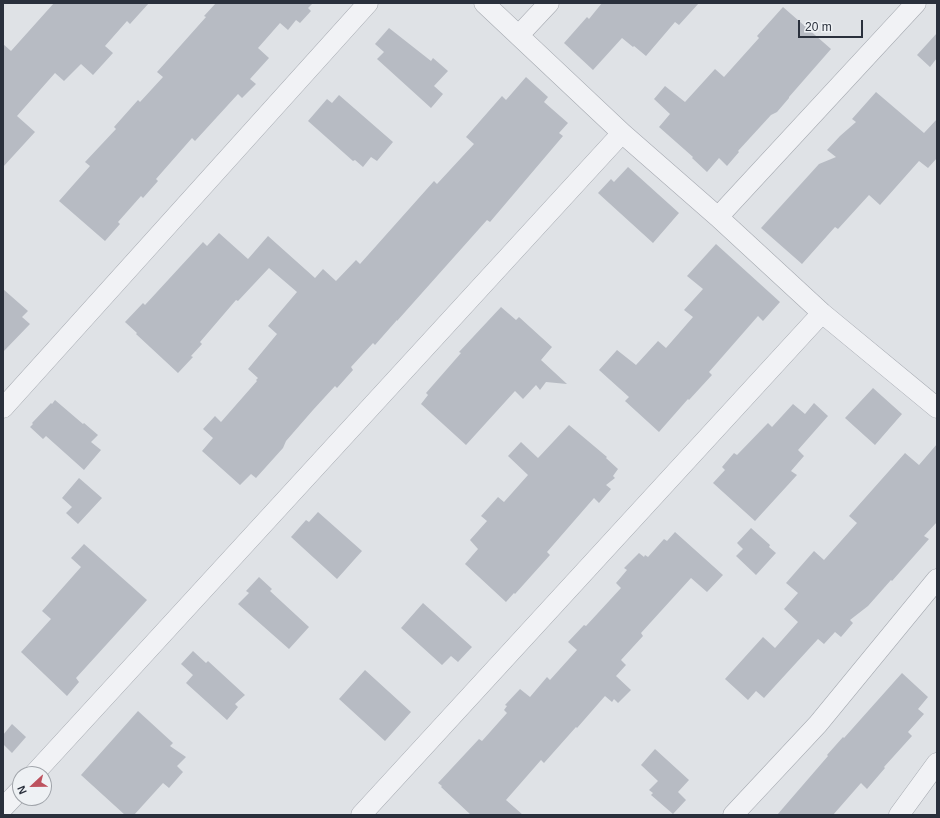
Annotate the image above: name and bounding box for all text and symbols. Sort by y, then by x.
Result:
scale bar [800,12,865,38]
text: 20 m [805,20,832,34]
north arrow [12,766,52,806]
text: N [15,784,29,796]

